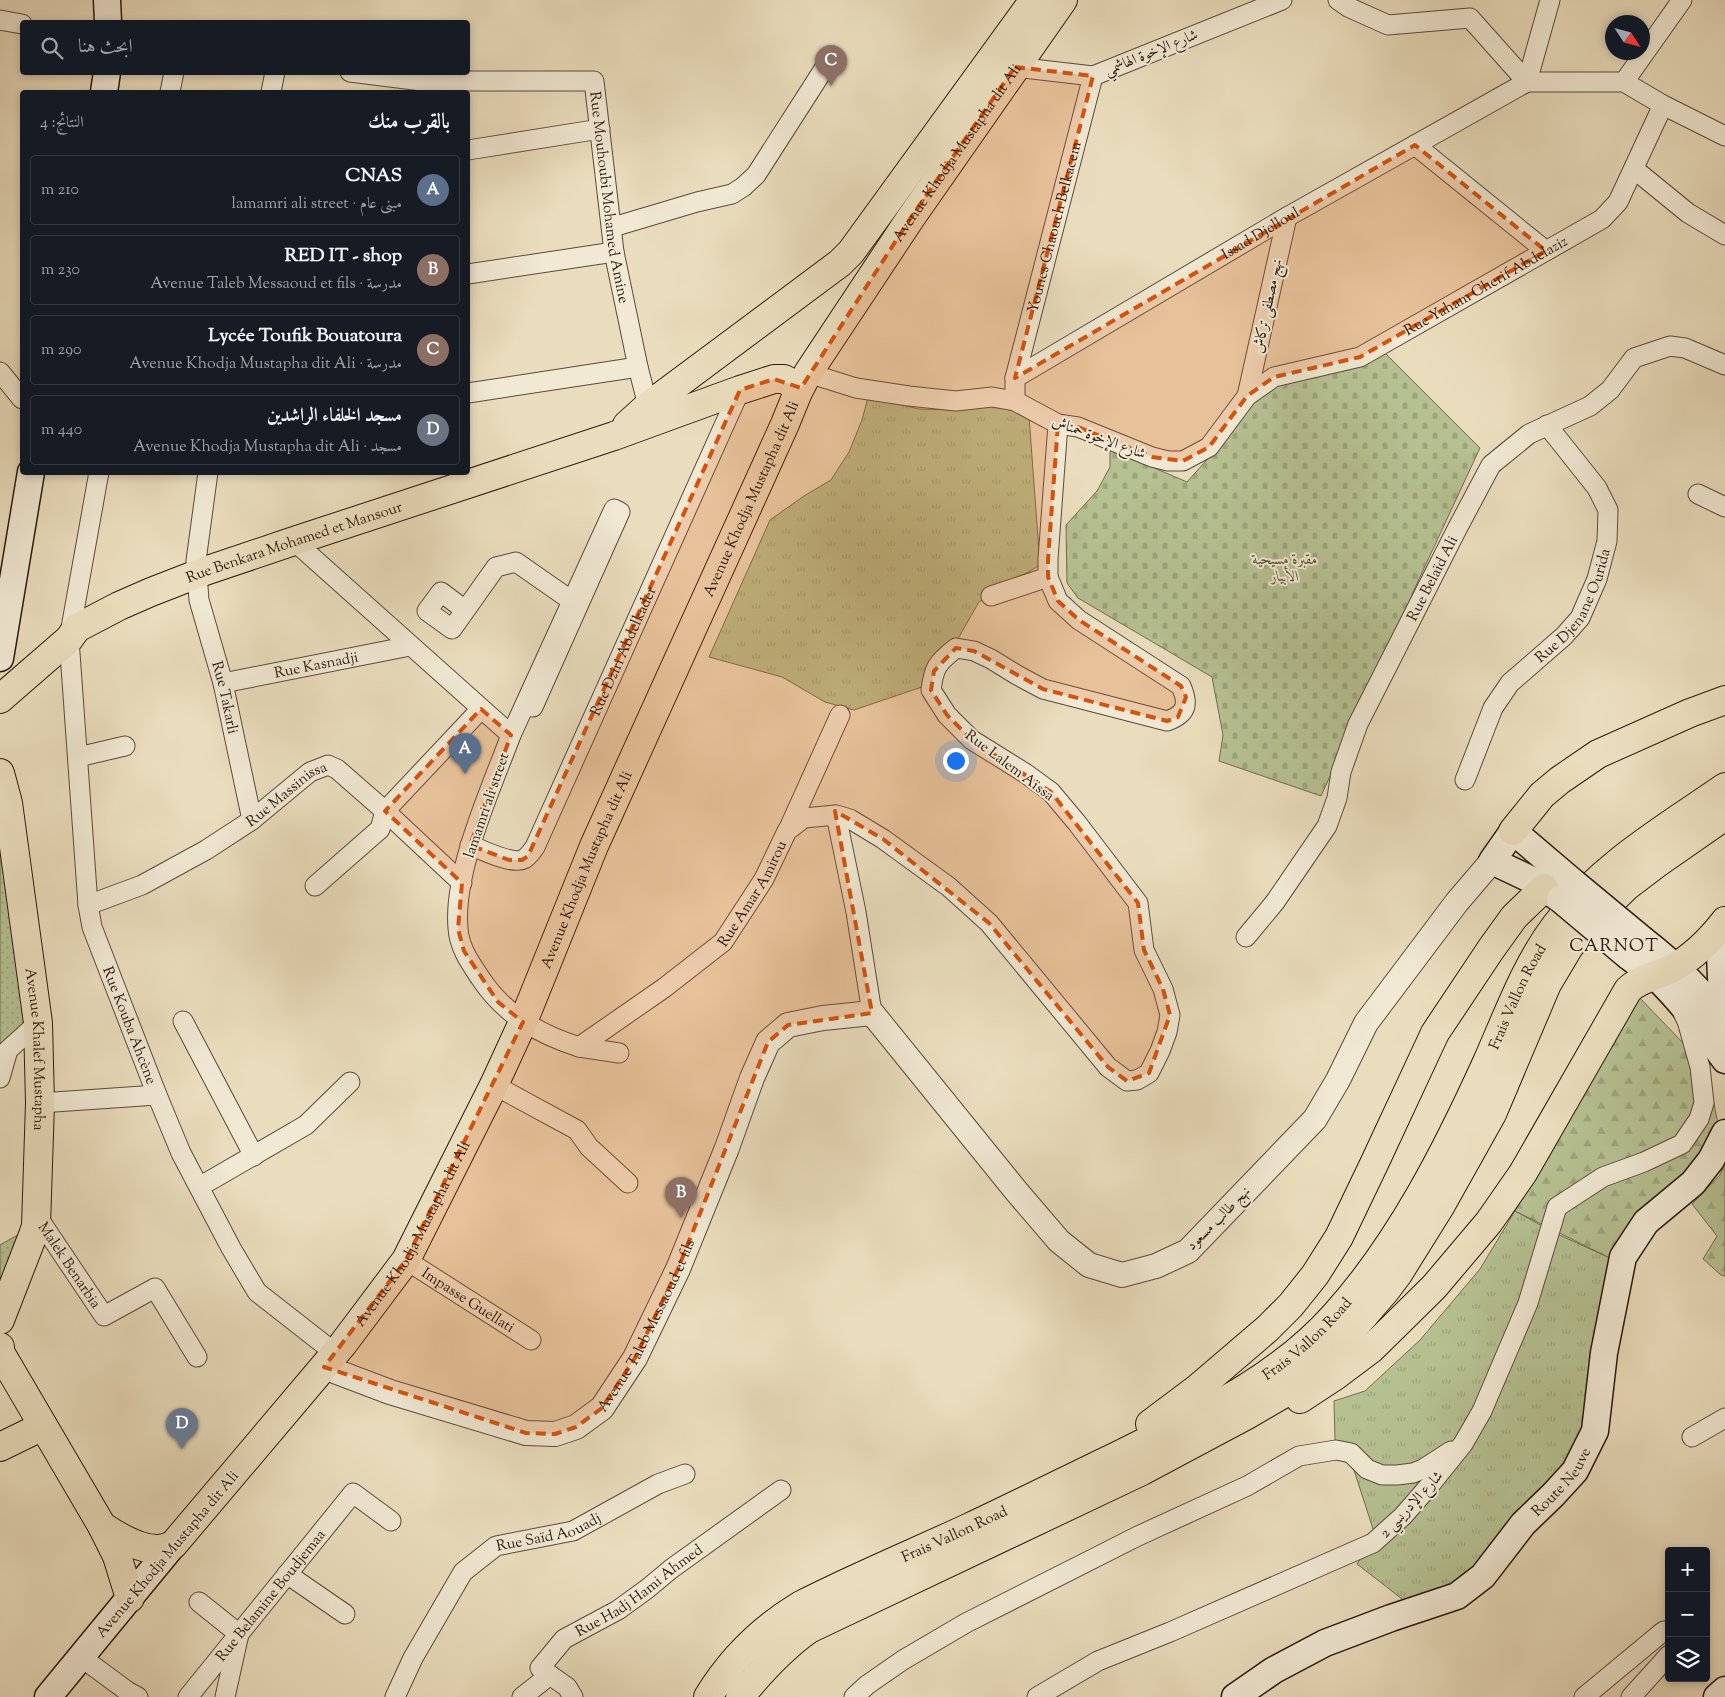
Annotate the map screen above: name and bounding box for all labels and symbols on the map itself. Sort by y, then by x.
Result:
north arrow [1605,15,1650,60]
street label: شارع الإخوة الهاشمي [1102,25,1202,83]
pin: C [815,45,847,86]
street label: Avenue Khodja Mustapha dit Ali [889,60,1027,247]
street label: Rue Mouhoubi Mohamed Amine [583,91,633,305]
street label: Younes Chaouch Belkacem [1023,139,1088,315]
street label: Issad Djelloul [1218,203,1304,265]
street label: Rue Yaham Cherif Abdelaziz [1401,232,1572,342]
street label: نهج مصطفى تركاش [1248,257,1291,356]
street label: Avenue Khodja Mustapha dit Ali [699,398,805,601]
street label: شارع الإخوة حمناش [1048,412,1148,466]
street label: Rue Benkara Mohamed et Mansour [183,497,406,589]
street label: Rue Belaïd Ali [1403,533,1464,625]
street label: Rue Djenane Ourida [1531,547,1617,669]
park label: مقبرة مسيحية الأبيار [1251,550,1317,588]
street label: Rue Dziri Abdelkader [586,583,663,720]
street label: Rue Kasnadji [273,647,360,685]
street label: Rue Takarli [205,659,243,736]
street label: Rue Lalem Aïssa [960,726,1058,807]
pin: A [449,733,481,774]
your location [943,748,969,774]
street label: lamamri ali street [460,750,515,861]
street label: Rue Massinissa [243,757,330,833]
street label: Avenue Khodja Mustapha dit Ali [537,768,638,972]
street label: Rue Amar Amirou [713,837,793,952]
district label: CARNOT [1569,934,1659,960]
street label: Frais Vallon Road [1485,940,1553,1053]
street label: Rue Kouba Ahcène [96,964,161,1088]
street label: Avenue Khalef Mustapha [19,967,49,1131]
street label: Avenue Khodja Mustapha dit Ali [351,1138,476,1331]
pin: B [665,1177,697,1218]
street label: نهج طالب مسعود [1182,1182,1257,1257]
street label: Malek Benarbia [32,1218,105,1313]
street label: Avenue Taleb Messaoud et fils [593,1236,701,1417]
street label: Impasse Guellati [417,1264,518,1339]
street label: Frais Vallon Road [1259,1293,1358,1386]
pin: D [166,1408,198,1449]
street label: Route Neuve [1528,1444,1597,1522]
street label: Avenue Khodja Mustapha dit Ali [92,1467,244,1643]
street label: شارع الإدريسي 2 [1375,1467,1450,1545]
street label: Frais Vallon Road [899,1501,1012,1569]
street label: Rue Saïd Aouadj [495,1508,605,1558]
street label: Rue Belamine Boudjemaa [212,1526,331,1667]
street label: Rue Hadj Hami Ahmed [572,1540,708,1643]

